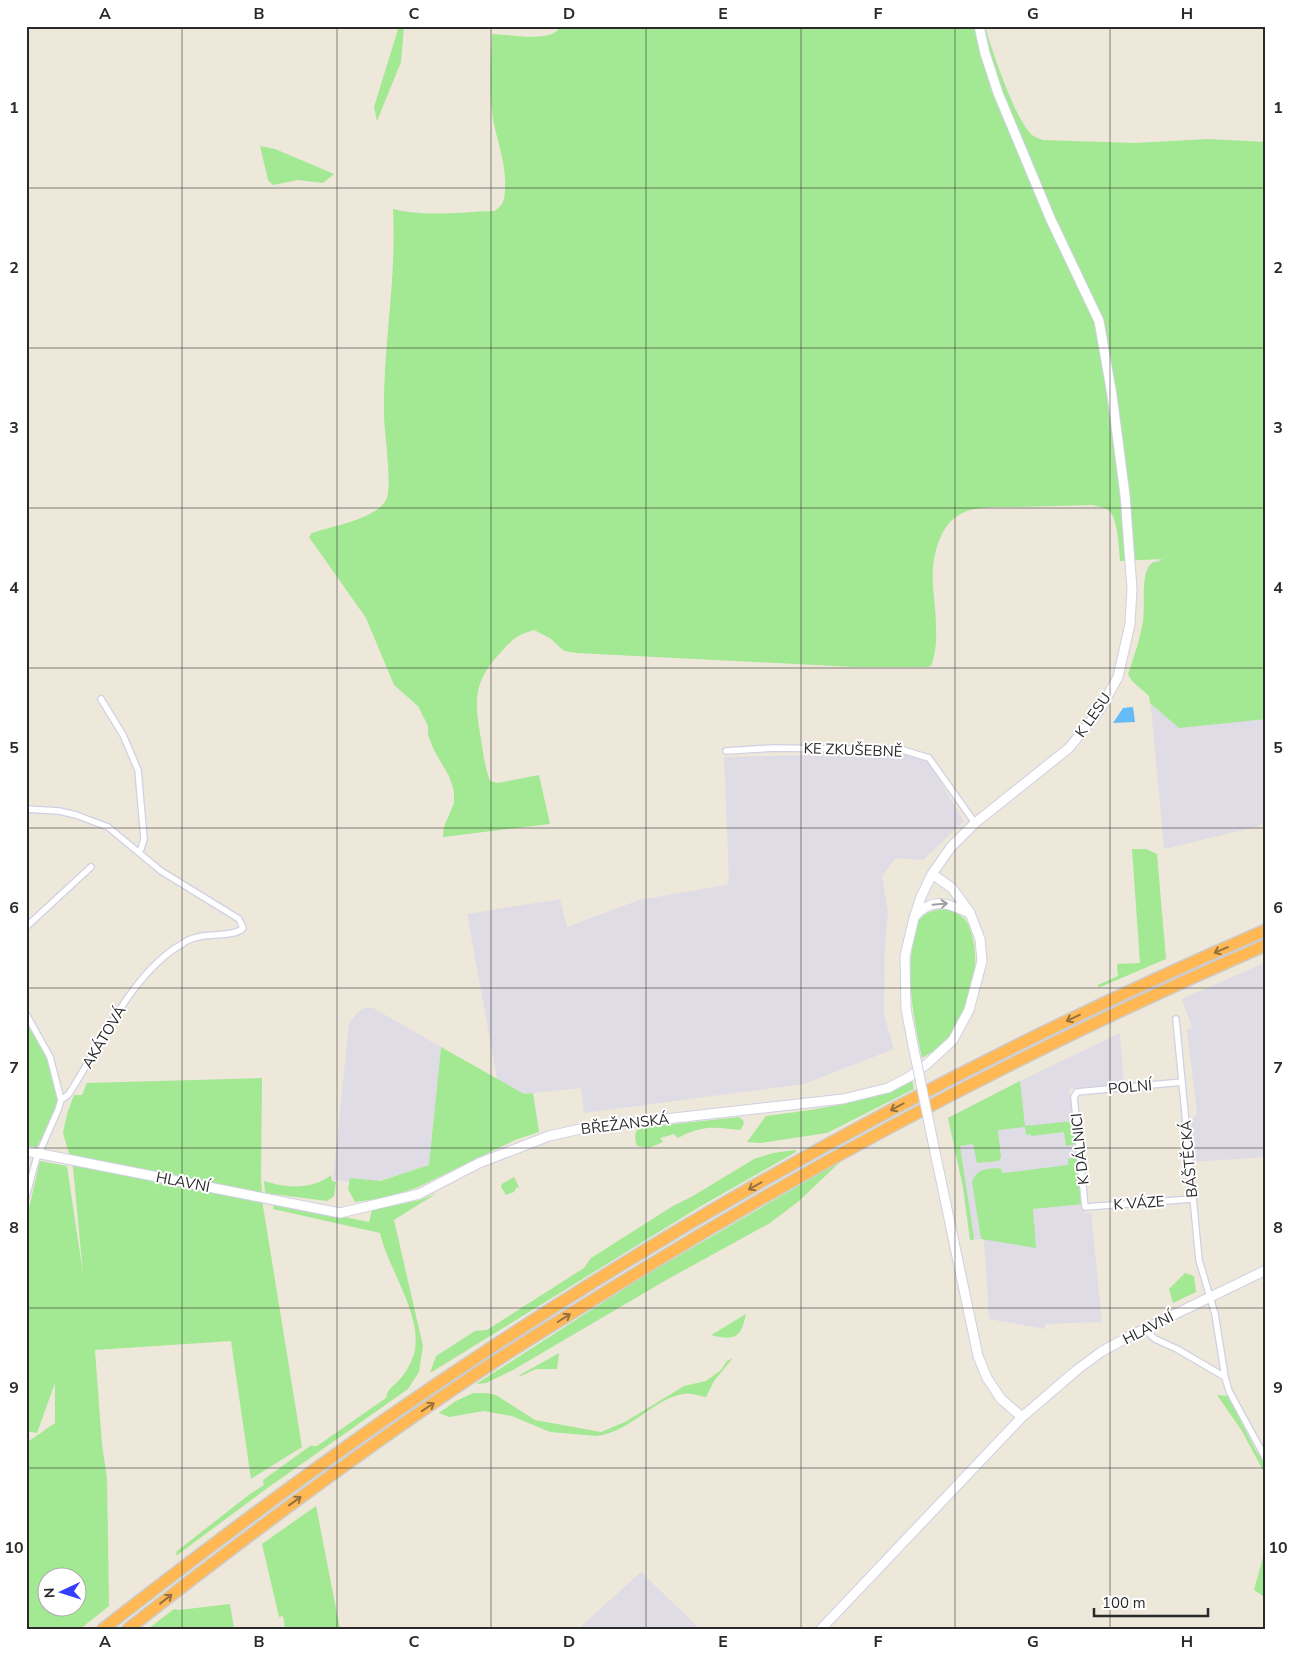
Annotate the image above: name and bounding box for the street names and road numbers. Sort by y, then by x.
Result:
street label: K LESU [1070,689,1116,741]
street label: KE ZKUŠEBNĚ [803,737,903,762]
street label: AKÁTOVÁ [77,1002,131,1072]
street label: POLNÍ [1107,1075,1154,1099]
street label: BŘEŽANSKÁ [580,1109,670,1139]
street label: K DÁLNICI [1066,1112,1094,1186]
street label: BÁŠTĚCKÁ [1175,1119,1202,1199]
street label: HLAVNÍ [154,1167,213,1197]
street label: K VÁZE [1113,1191,1165,1215]
street label: HLAVNÍ [1119,1306,1178,1349]

